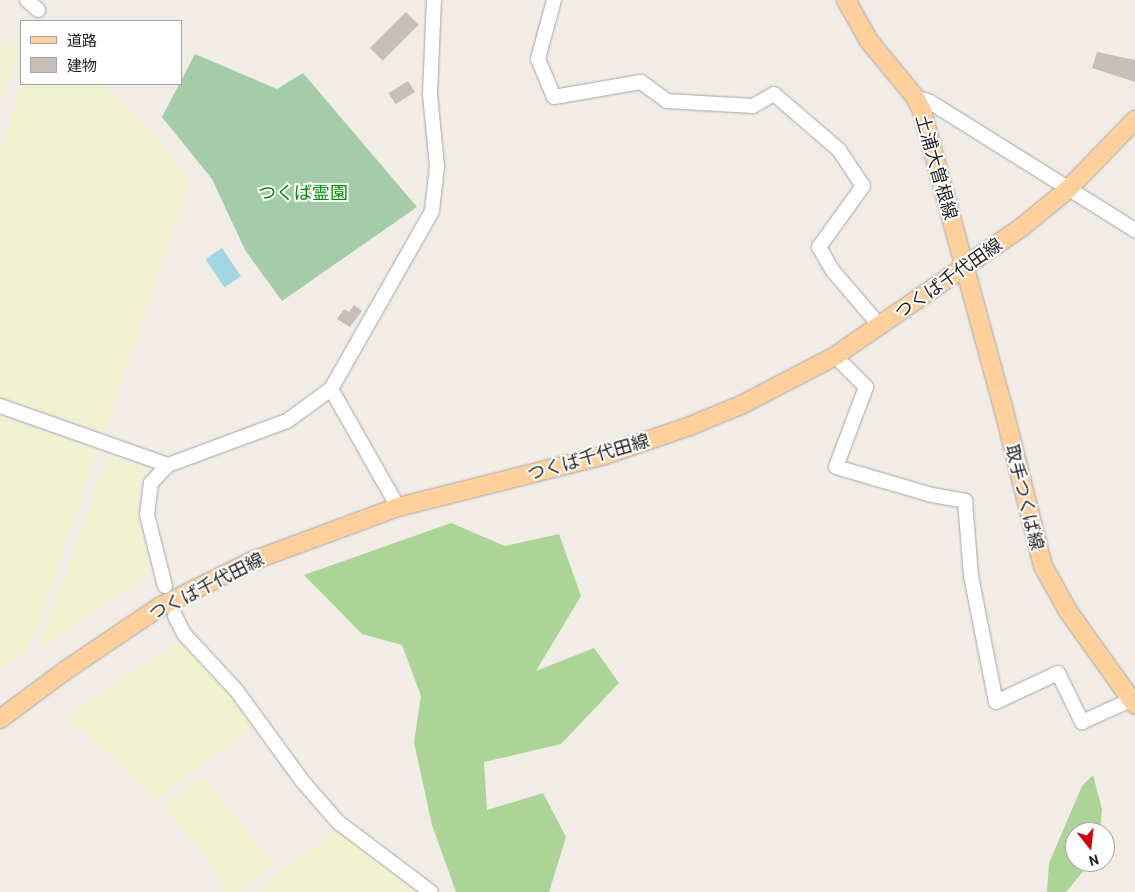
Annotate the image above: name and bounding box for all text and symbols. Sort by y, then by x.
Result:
legend [20,20,182,85]
text: 道路 [67,31,97,49]
text: 建物 [67,56,97,74]
street label: 土浦大曽根線 [912,112,962,222]
park label: つくば霊園 [258,181,348,203]
street label: つくば千代田線 [890,233,1006,323]
street label: つくば千代田線 [524,429,652,485]
street label: 取手つくば線 [1001,442,1049,552]
street label: つくば千代田線 [145,548,267,624]
north arrow [1065,822,1115,872]
text: N [1087,851,1101,870]

